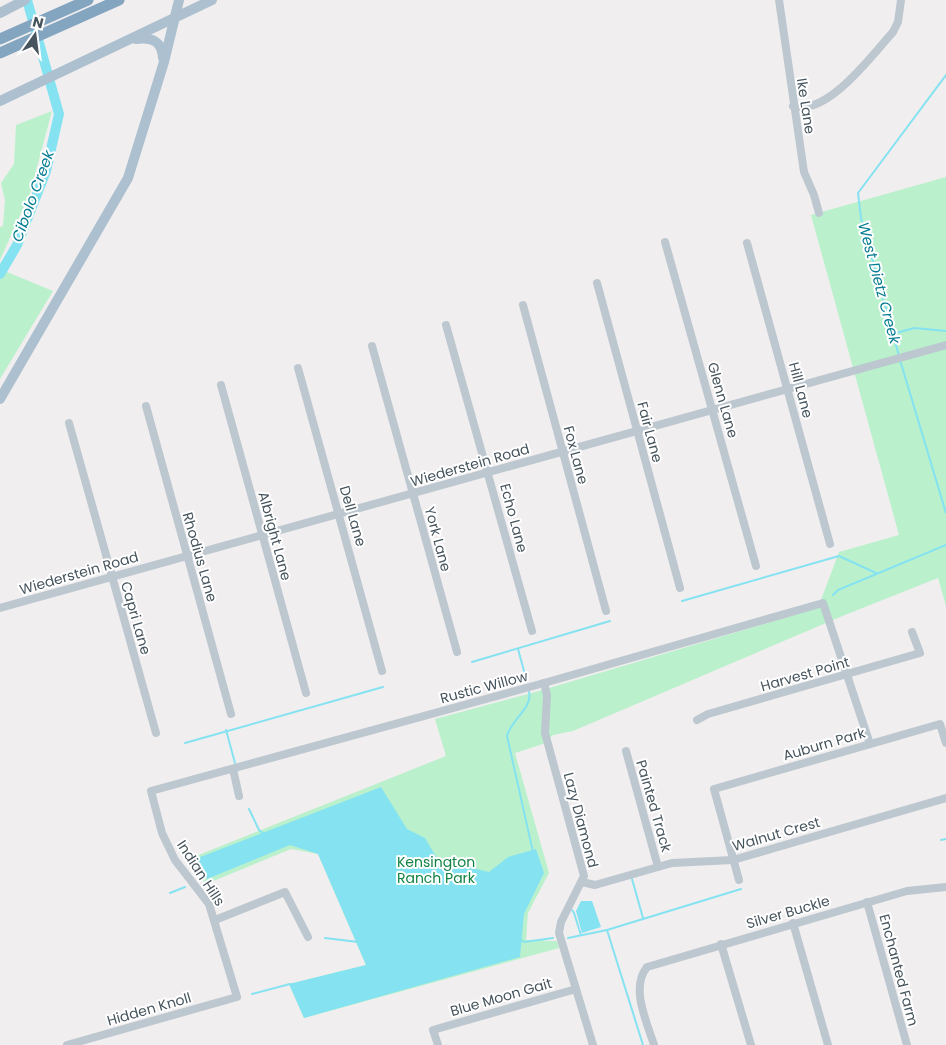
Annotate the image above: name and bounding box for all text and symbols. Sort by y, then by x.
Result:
north arrow [10,10,60,60]
text: N [31,11,46,33]
street label: Ike Lane [792,77,820,136]
water label: Cibolo Creek [6,146,59,245]
water label: West Dietz Creek [853,220,906,347]
street label: Glenn Lane [703,360,743,440]
street label: Hill Lane [784,360,818,420]
street label: Fair Lane [632,399,668,465]
street label: Fox Lane [559,424,593,487]
street label: Wiederstein Road [408,438,532,492]
street label: Echo Lane [495,481,533,555]
street label: Dell Lane [335,483,371,549]
street label: Albright Lane [254,489,297,583]
street label: York Lane [420,504,456,574]
street label: Rhodius Lane [178,510,222,605]
street label: Wiederstein Road [17,546,141,600]
street label: Capri Lane [116,579,156,657]
street label: Harvest Point [758,652,852,696]
street label: Rustic Willow [438,666,531,708]
street label: Auburn Park [781,722,868,765]
street label: Painted Track [631,758,677,855]
street label: Lazy Diamond [559,770,603,870]
street label: Walnut Crest [730,812,822,856]
street label: Indian Hills [172,836,230,910]
park label: Kensington Ranch Park [397,852,476,888]
street label: Silver Buckle [744,890,832,933]
street label: Enchanted Farm [874,912,924,1028]
street label: Blue Moon Gait [448,973,554,1021]
street label: Hidden Knoll [105,987,193,1031]

